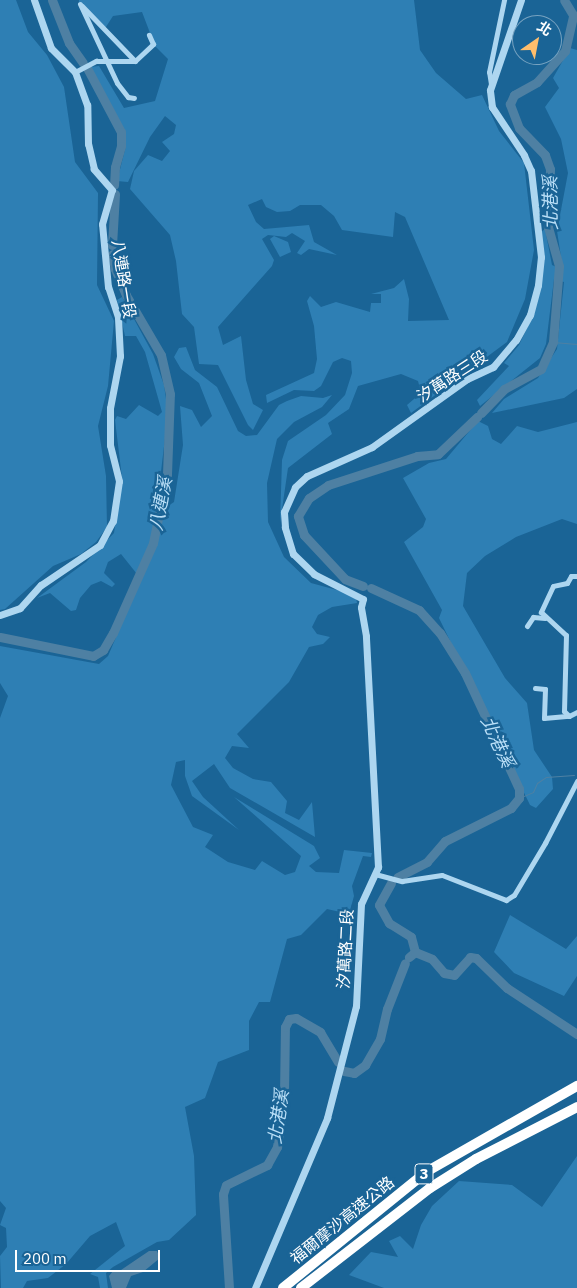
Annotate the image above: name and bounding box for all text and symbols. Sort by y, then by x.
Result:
north arrow [512,15,562,65]
text: 北 [534,17,555,40]
water label: 北港溪 [540,176,562,230]
street label: 八連路一段 [108,238,140,320]
street label: 汐萬路三段 [413,346,491,406]
water label: 八連溪 [145,475,177,533]
water label: 北港溪 [476,713,518,771]
street label: 汐萬路二段 [333,909,357,989]
water label: 北港溪 [265,1089,293,1145]
road number: 3 [414,1162,434,1186]
street label: 福爾摩沙高速公路 [286,1172,398,1268]
scale bar [18,1240,162,1272]
text: 200 m [23,1249,67,1268]

